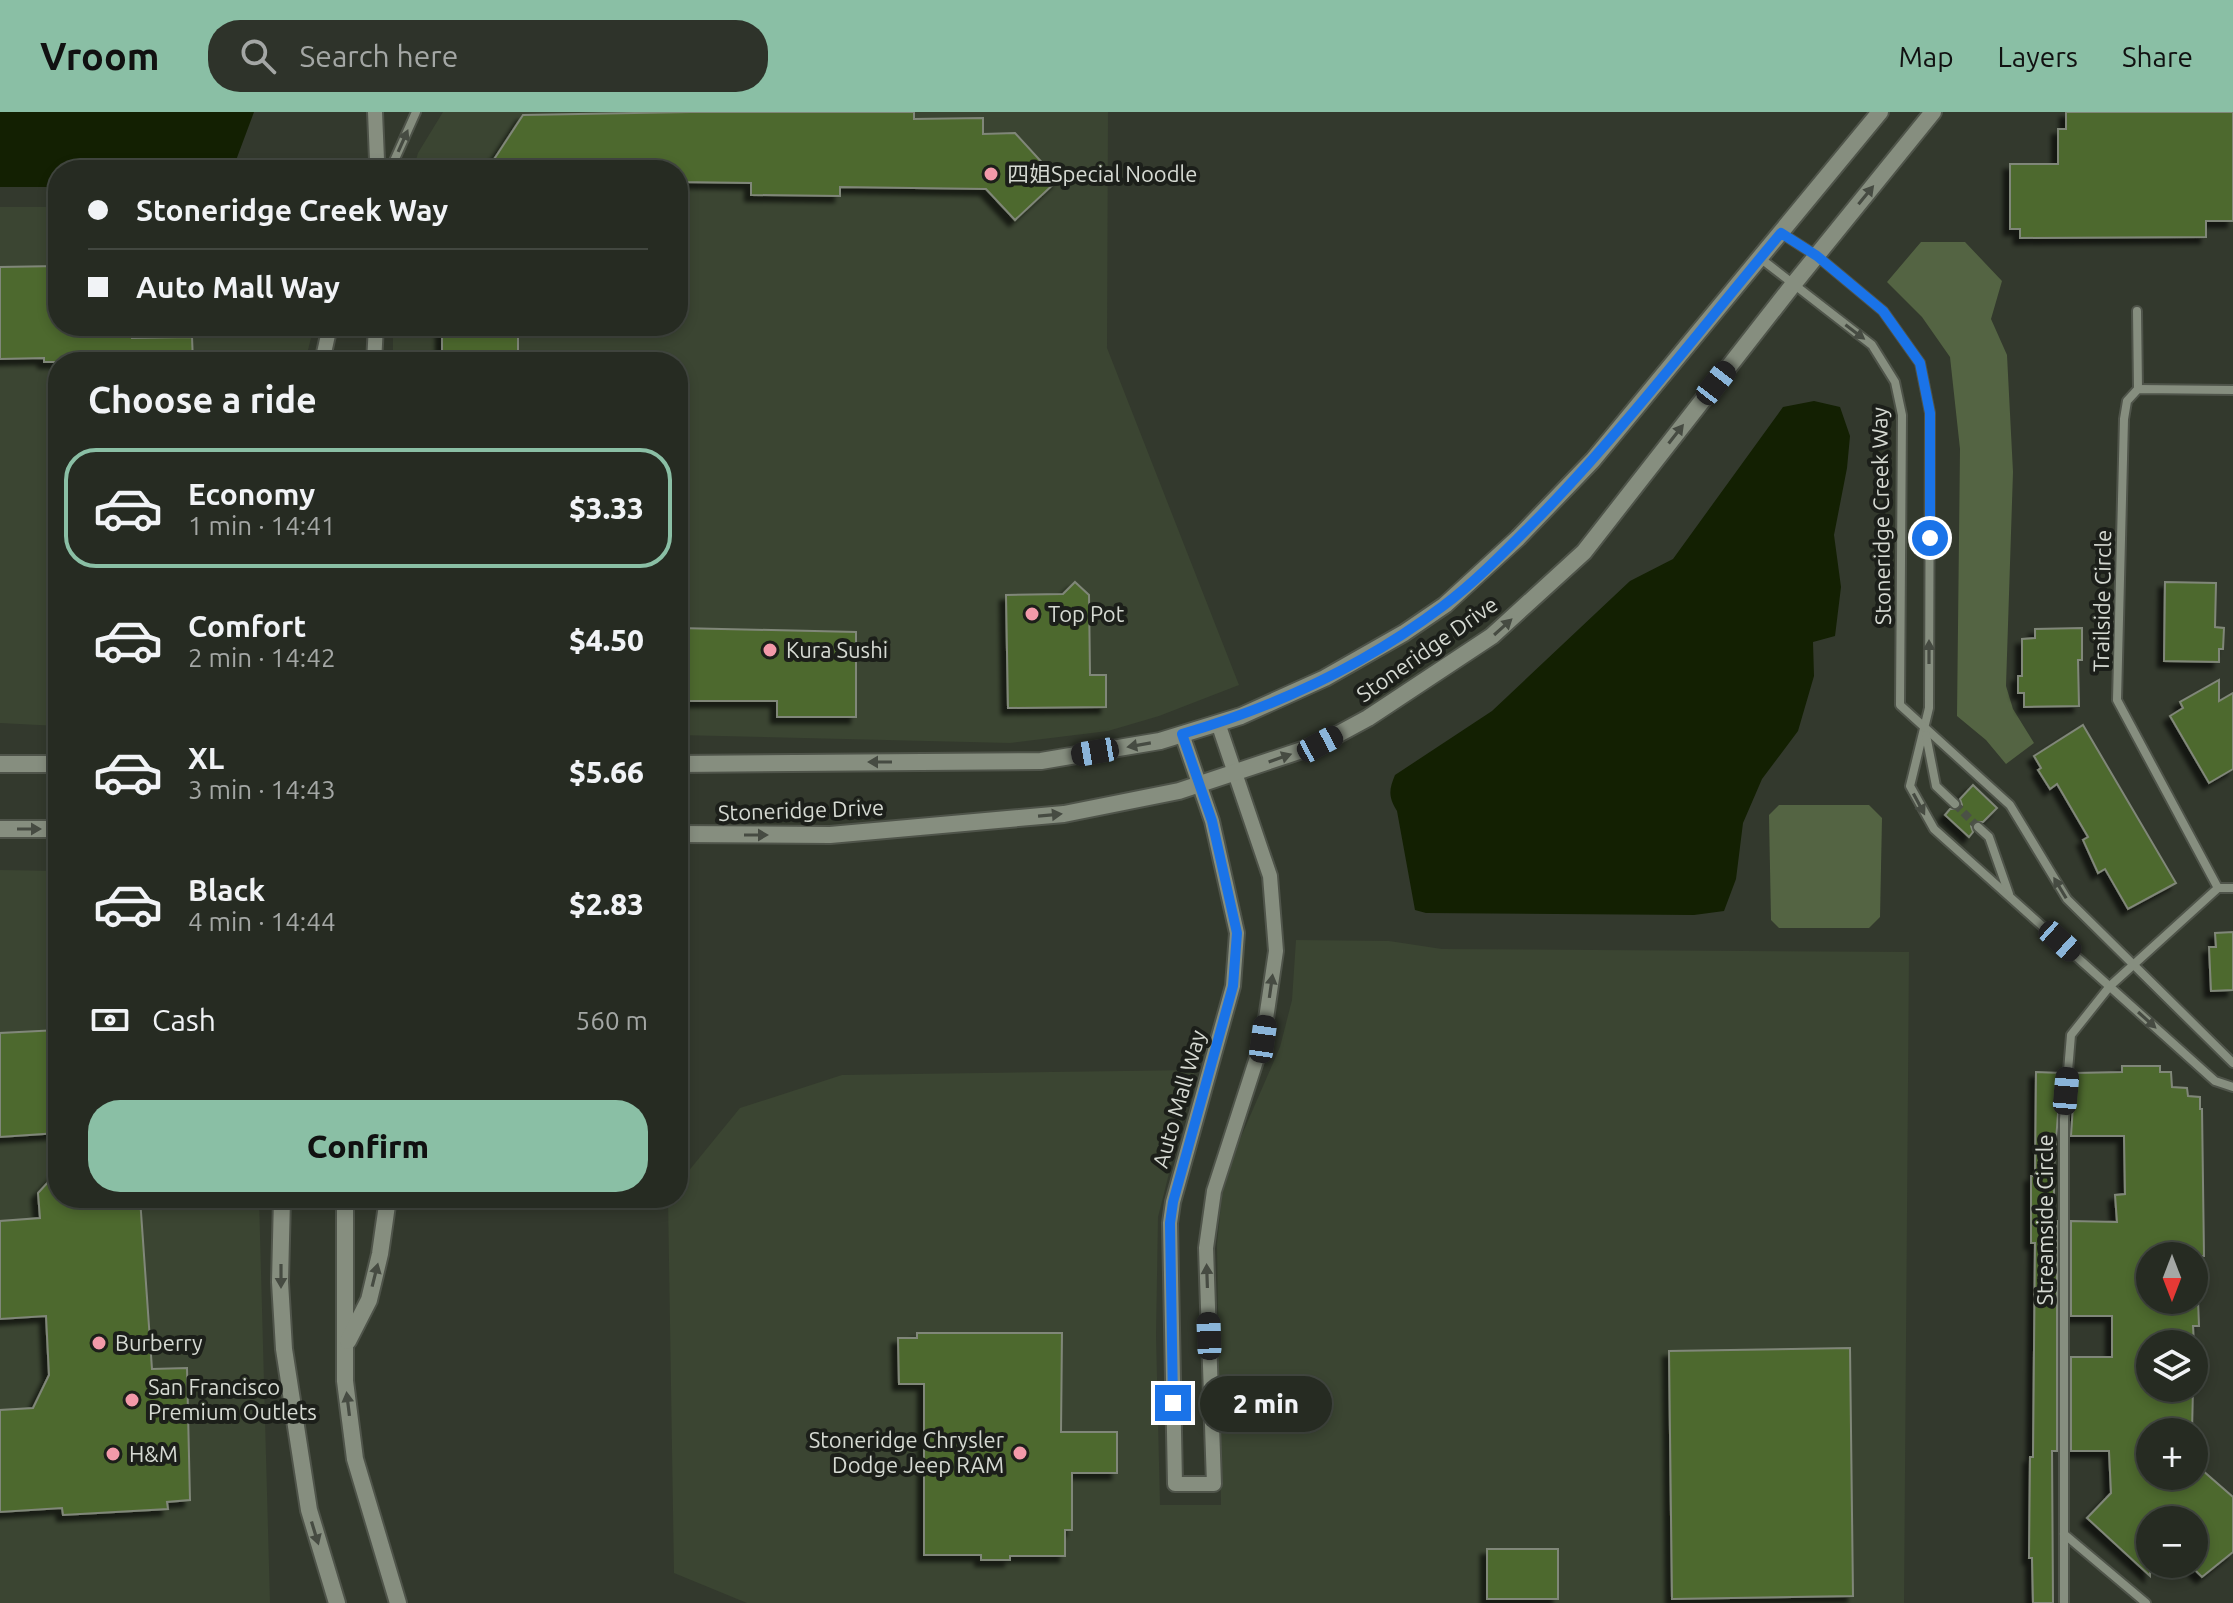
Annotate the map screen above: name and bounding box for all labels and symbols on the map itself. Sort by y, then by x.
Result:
one-way arrow [396,129,410,153]
place label: 四姐Special Noodle [1007,161,1197,186]
marker: 四姐Special Noodle [982,165,1000,183]
one-way arrow [1857,185,1874,206]
one-way arrow [1845,323,1865,339]
car [1692,357,1740,409]
street label: Stoneridge Creek Way [1866,406,1895,625]
one-way arrow [1668,424,1684,444]
route start [1912,520,1948,556]
street label: Trailside Circle [2088,530,2115,672]
street label: Stoneridge Drive [1352,591,1502,706]
place label: Top Pot [1048,601,1125,626]
marker: Top Pot [1023,605,1041,623]
one-way arrow [1493,618,1512,636]
place label: Kura Sushi [786,637,888,662]
one-way arrow [1923,639,1935,664]
marker: Kura Sushi [761,641,779,659]
car [1293,722,1347,766]
car [1069,736,1121,768]
one-way arrow [1126,739,1151,751]
one-way arrow [1268,751,1292,763]
one-way arrow [867,756,892,768]
one-way arrow [1913,792,1926,815]
street label: Stoneridge Drive [718,794,884,825]
one-way arrow [1038,808,1063,821]
one-way arrow [17,823,42,835]
one-way arrow [744,828,769,841]
one-way arrow [2054,877,2068,899]
car [2034,916,2086,966]
one-way arrow [1265,973,1278,998]
one-way arrow [2137,1011,2157,1028]
car [1248,1014,1278,1064]
street label: Auto Mall Way [1147,1027,1210,1171]
car [2052,1066,2080,1116]
street label: Streamside Circle [2032,1134,2057,1306]
north arrow [2136,1242,2208,1314]
one-way arrow [369,1262,382,1287]
one-way arrow [1201,1263,1213,1288]
one-way arrow [275,1264,287,1289]
car [1196,1312,1222,1360]
place label: Burberry [115,1330,203,1355]
marker: Burberry [90,1334,108,1352]
place label: San Francisco Premium Outlets [148,1374,317,1424]
callout: 2 min [1201,1375,1333,1431]
route end [1155,1385,1191,1421]
marker: San Francisco Premium Outlets [123,1391,141,1409]
one-way arrow [341,1391,354,1416]
place label: Stoneridge Chrysler Dodge Jeep RAM [809,1427,1005,1477]
place label: H&M [129,1441,178,1466]
marker: Stoneridge Chrysler Dodge Jeep RAM [1011,1444,1029,1462]
marker: H&M [104,1445,122,1463]
one-way arrow [309,1521,322,1545]

